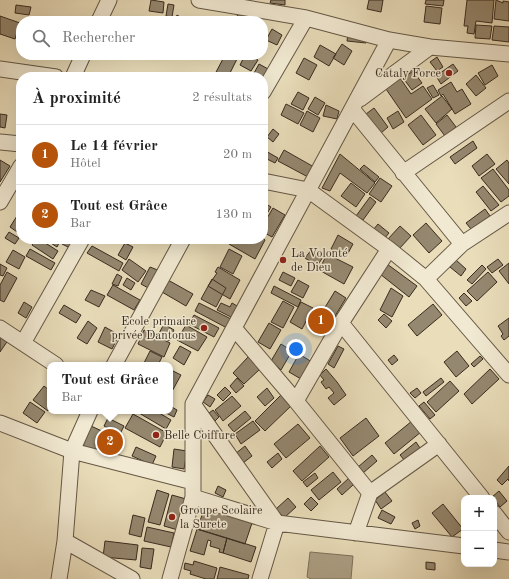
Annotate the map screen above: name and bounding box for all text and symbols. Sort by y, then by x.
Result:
search box [16,16,268,60]
icon: search [30,27,52,49]
text: Rechercher [62,31,135,46]
place label: Cataly Force [375,68,441,80]
marker: Cataly Force [444,68,454,78]
text: À proximité [32,90,121,107]
text: 2 résultats [192,91,252,104]
text: Le 14 février [70,139,158,154]
text: 1 [41,148,49,161]
text: 20 m [223,148,252,161]
text: Hôtel [70,157,101,170]
text: Tout est Grâce [70,199,167,214]
text: 2 [41,208,49,221]
text: 130 m [215,208,252,221]
text: Bar [70,217,91,230]
place label: La Volonté de Dieu [291,248,348,274]
marker: La Volonté de Dieu [278,255,288,265]
pin: 1 [308,306,334,336]
place label: Ecole primaire privée Dantonus [111,316,196,342]
marker: Ecole primaire privée Dantonus [199,323,209,333]
your location [286,339,306,359]
popup [47,362,173,414]
text: Tout est Grâce [61,373,159,388]
text: Bar [61,391,82,404]
pin: 2 [97,427,123,457]
marker: Belle Coiffure [151,430,161,440]
place label: Belle Coiffure [164,430,236,442]
map controls [461,495,497,567]
button: + [461,495,497,531]
place label: Groupe Scolaire la Surete [180,505,263,531]
marker: Groupe Scolaire la Surete [167,512,177,522]
button: − [461,531,497,567]

